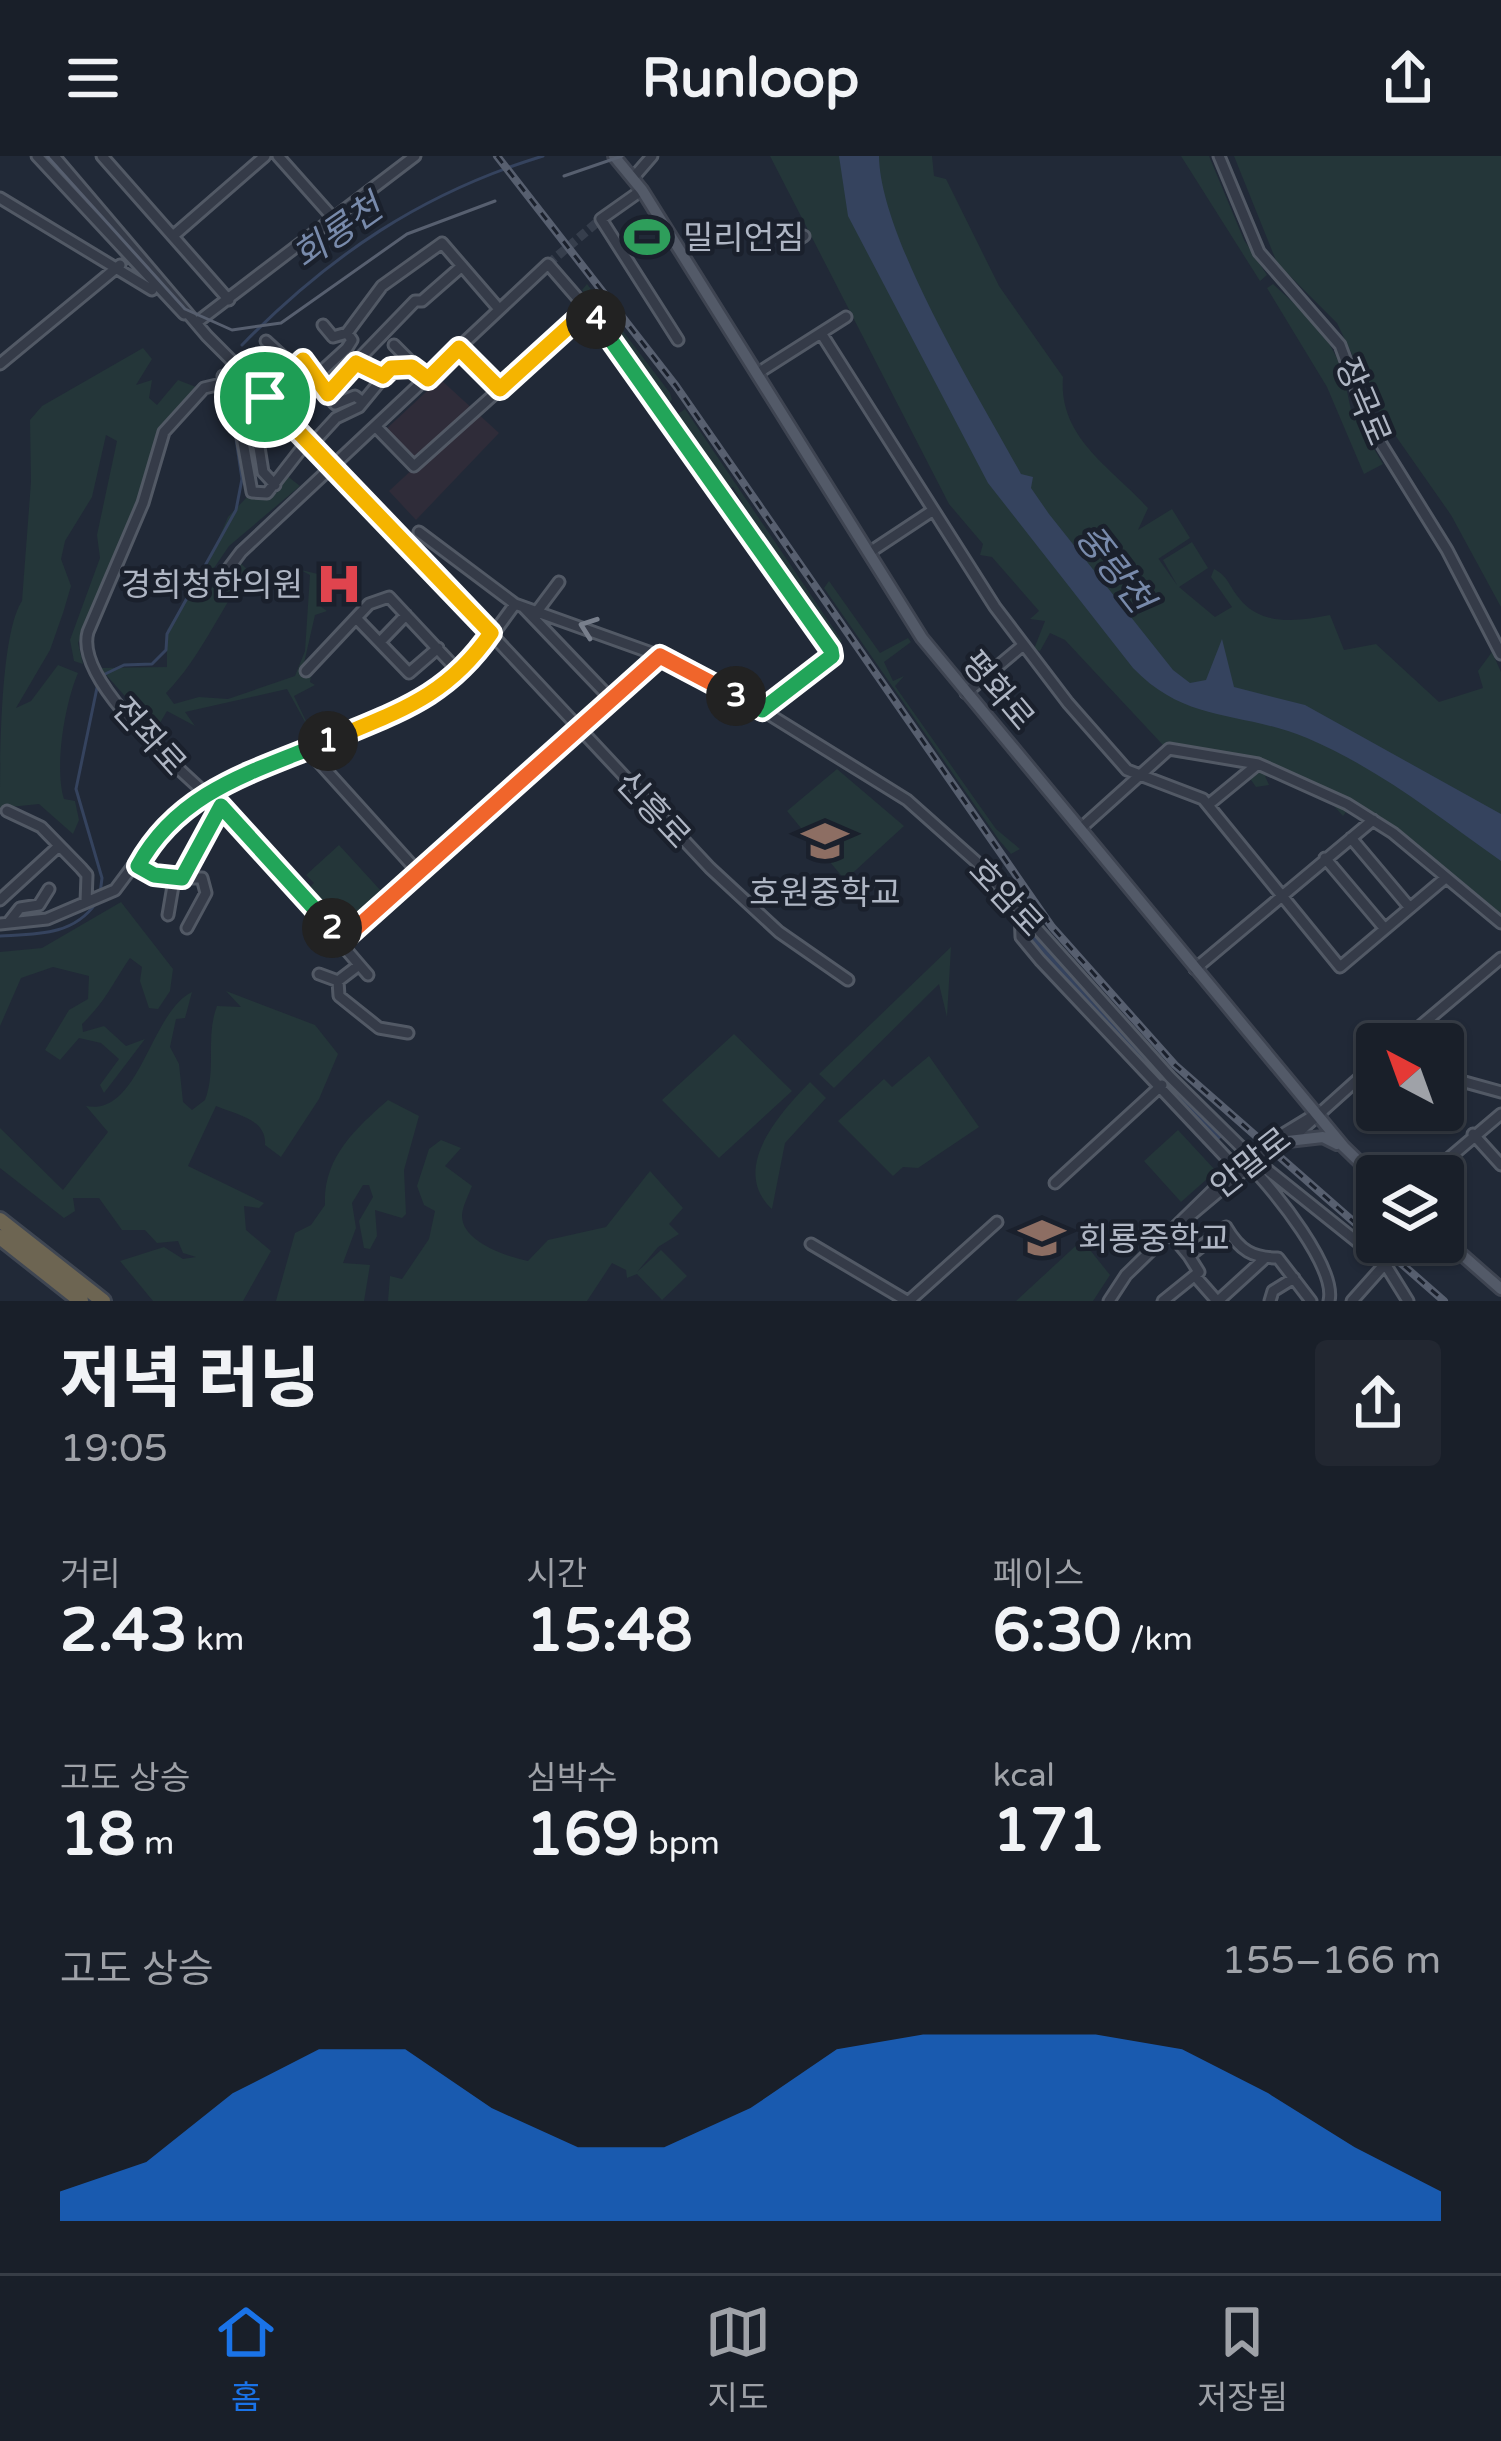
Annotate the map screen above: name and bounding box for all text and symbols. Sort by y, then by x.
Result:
icon: menu [60,45,126,111]
icon: share [1375,45,1441,111]
text: Runloop [642,46,859,111]
water label: 회룡천 [285,184,394,278]
sports icon: 밀리언짐 [622,212,672,262]
place label: 밀리언짐 [683,219,804,258]
pin: 4 [566,289,626,349]
text: 4 [586,299,606,338]
pin [214,346,316,448]
street label: 장곡로 [1327,352,1398,451]
icon: arrive [232,364,298,430]
water label: 중랑천 [1066,517,1164,624]
hospital icon: 경희청한의원 [314,559,364,609]
place label: 경희청한의원 [121,566,303,605]
one-way arrow [579,617,600,642]
street label: 평화로 [954,644,1042,738]
pin: 3 [706,666,766,726]
text: 3 [726,676,746,715]
street label: 전좌로 [104,690,194,784]
pin: 1 [298,711,358,771]
text: 1 [318,721,338,760]
street label: 신흥로 [608,763,698,857]
school or university icon: 호원중학교 [800,816,850,866]
street label: 호암로 [961,851,1051,945]
place label: 호원중학교 [749,874,901,913]
pin: 2 [302,898,362,958]
text: 2 [322,908,342,947]
north arrow [1356,1023,1464,1131]
map controls [1356,1023,1464,1263]
street label: 안말로 [1203,1120,1299,1207]
button: layers [1356,1155,1464,1263]
school or university icon: 회룡중학교 [1017,1213,1067,1263]
place label: 회룡중학교 [1078,1220,1230,1259]
text: 저녁 러닝 [60,1340,320,1420]
button: share [1315,1340,1441,1466]
text: 19:05 [60,1425,168,1472]
text: 거리 [60,1555,121,1594]
text: 시간 [526,1555,587,1594]
text: 페이스 [993,1555,1084,1594]
text: 2.43 [60,1595,187,1667]
text: 15:48 [526,1595,693,1667]
text: 6:30 [993,1595,1121,1667]
text: km [187,1620,244,1659]
text: /km [1121,1620,1193,1659]
text: kcal [993,1756,1055,1795]
text: 고도 상승 [60,1759,190,1798]
text: 심박수 [526,1759,617,1798]
text: 171 [993,1795,1106,1867]
text: 18 [60,1799,135,1871]
text: 169 [526,1799,639,1871]
text: m [135,1824,174,1863]
text: bpm [639,1824,720,1863]
text: 155–166 m [1221,1937,1441,1984]
text: 고도 상승 [60,1946,214,1993]
tab: 홈 [213,2299,279,2419]
tab: 지도 [705,2299,771,2419]
tab: 저장됨 [1197,2299,1288,2419]

